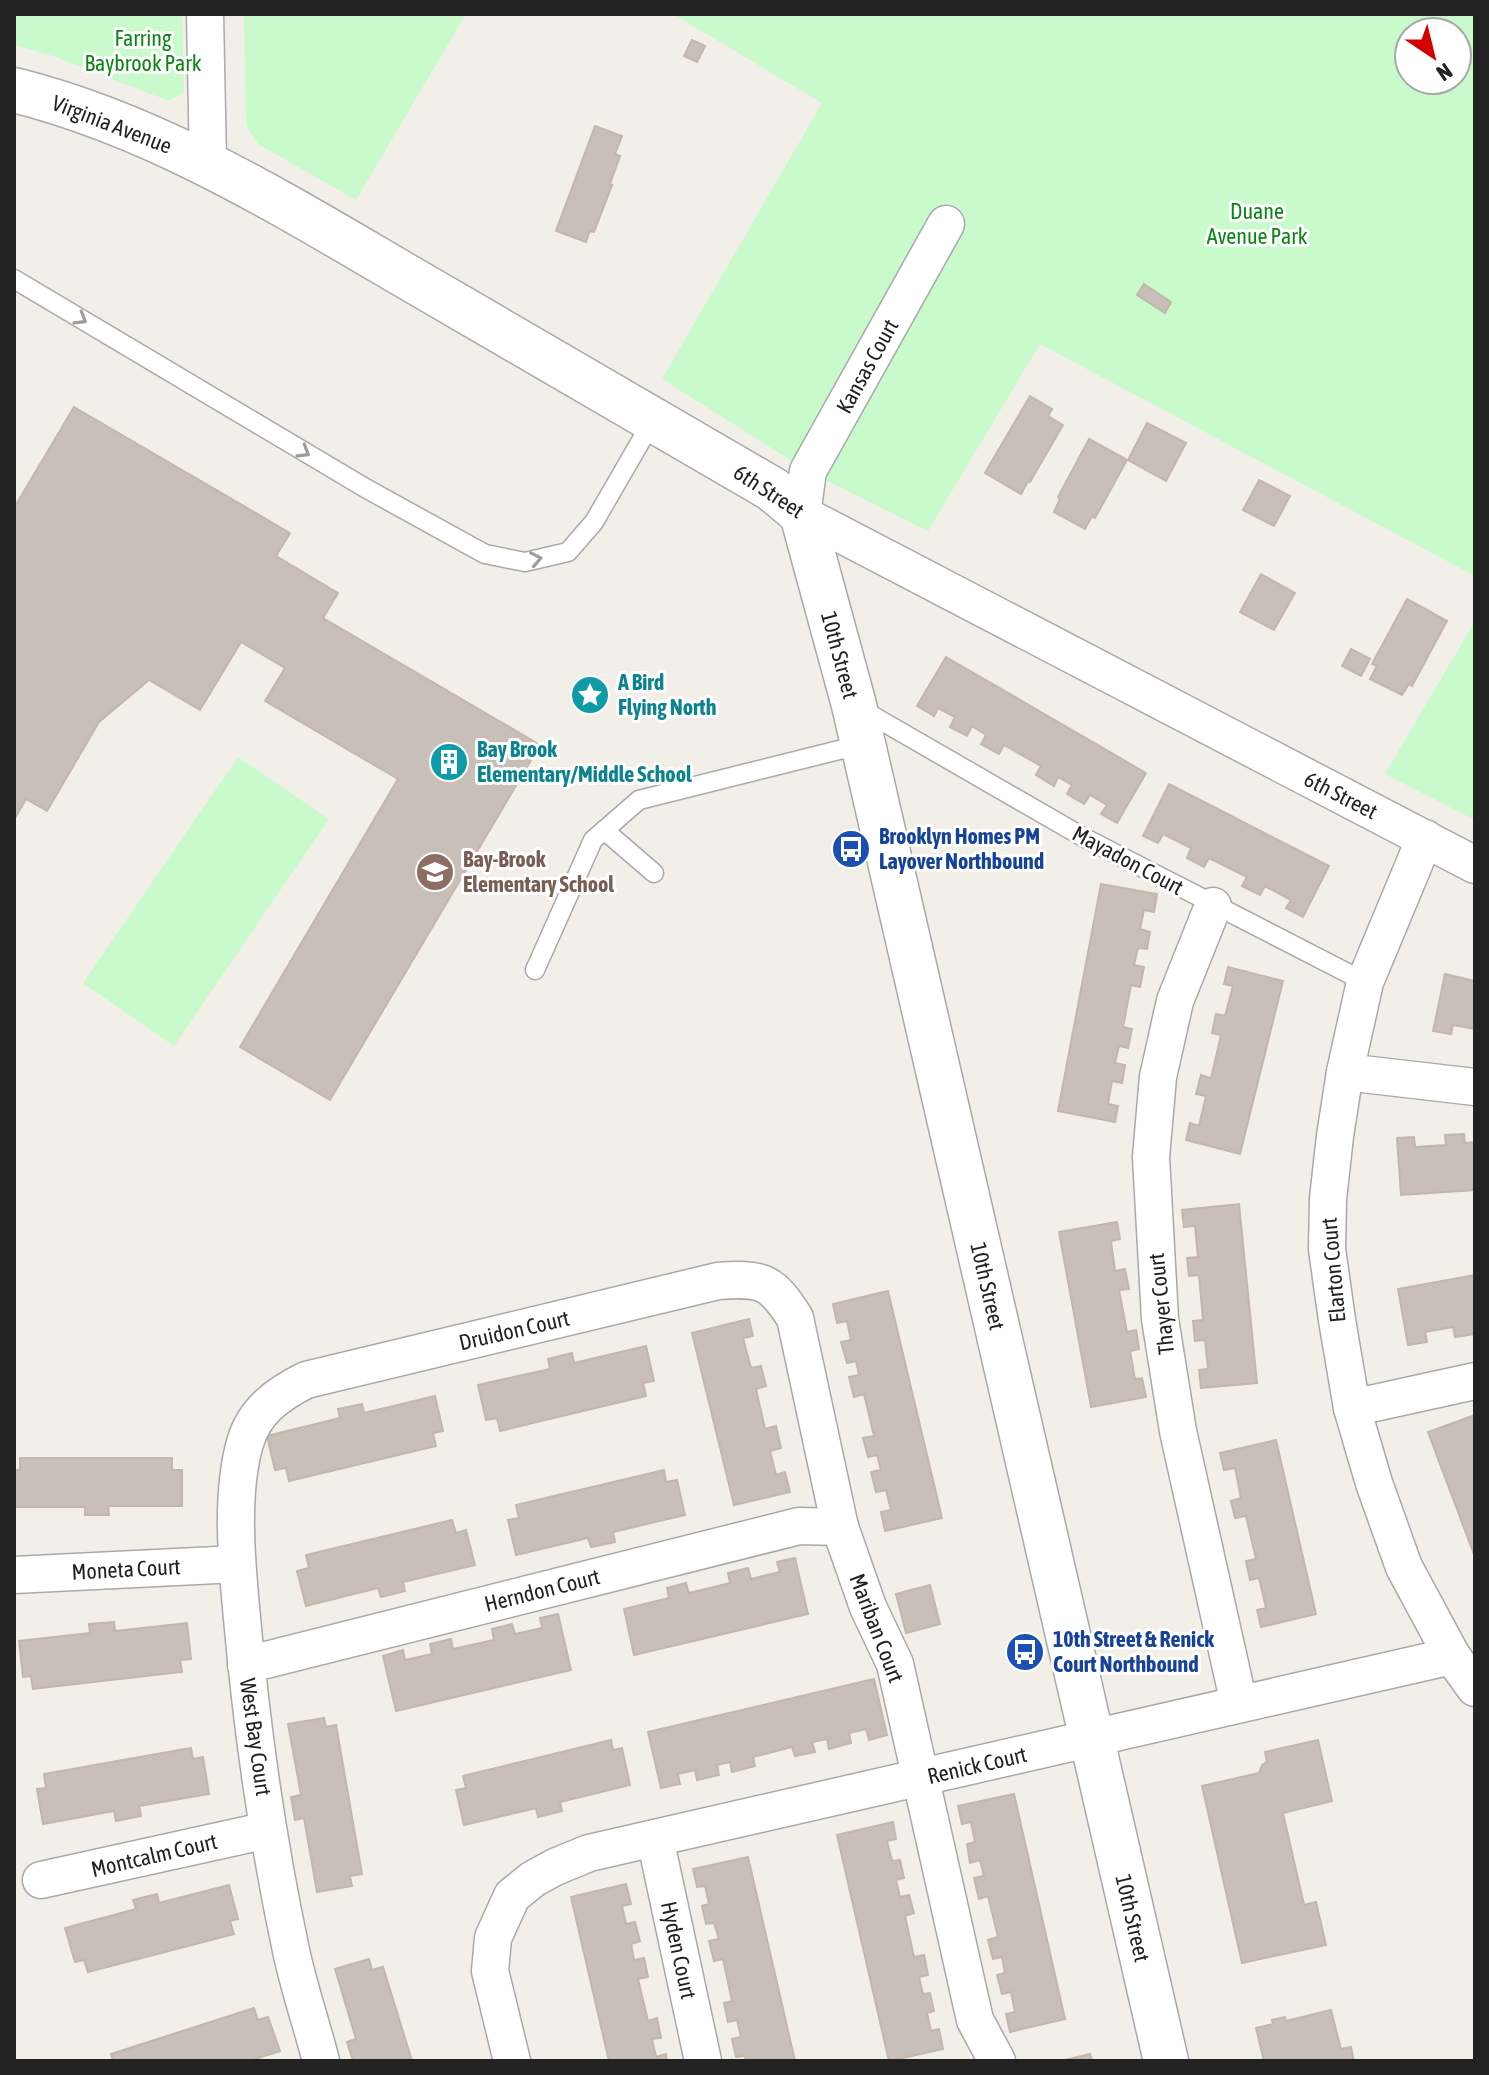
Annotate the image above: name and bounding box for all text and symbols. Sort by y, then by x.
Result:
north arrow [1393,16,1473,96]
park label: Farring Baybrook Park [85,25,202,76]
text: N [1432,58,1457,87]
street label: Virginia Avenue [48,89,176,159]
park label: Duane Avenue Park [1207,198,1308,249]
one-way arrow [72,309,87,325]
street label: Kansas Court [831,314,903,418]
one-way arrow [295,442,310,458]
street label: 6th Street [729,459,809,523]
one-way arrow [529,551,543,568]
street label: 10th Street [816,609,864,701]
place label: A Bird Flying North [617,669,716,720]
place icon: A Bird Flying North [569,674,611,716]
place label: Bay Brook Elementary/Middle School [477,736,693,787]
building icon: Bay Brook Elementary/Middle School [428,741,470,783]
street label: 6th Street [1300,766,1382,824]
street label: Mayadon Court [1068,820,1188,900]
place label: Brooklyn Homes PM Layover Northbound [879,823,1044,874]
bus stop icon: Brooklyn Homes PM Layover Northbound [830,828,872,870]
place label: Bay-Brook Elementary School [463,846,615,897]
school or university icon: Bay-Brook Elementary School [414,851,456,893]
street label: Elarton Court [1315,1216,1351,1324]
street label: 10th Street [965,1240,1011,1332]
street label: Thayer Court [1143,1252,1179,1356]
street label: Druidon Court [456,1305,572,1355]
street label: Moneta Court [71,1553,181,1585]
street label: Herndon Court [482,1563,602,1617]
street label: Mariban Court [844,1570,910,1686]
place label: 10th Street & Renick Court Northbound [1053,1626,1214,1677]
bus stop icon: 10th Street & Renick Court Northbound [1004,1631,1046,1673]
street label: West Bay Court [235,1676,277,1798]
street label: Renick Court [925,1741,1029,1789]
street label: Montcalm Court [89,1828,219,1882]
street label: 10th Street [1110,1872,1156,1964]
street label: Hyden Court [656,1899,702,2001]

